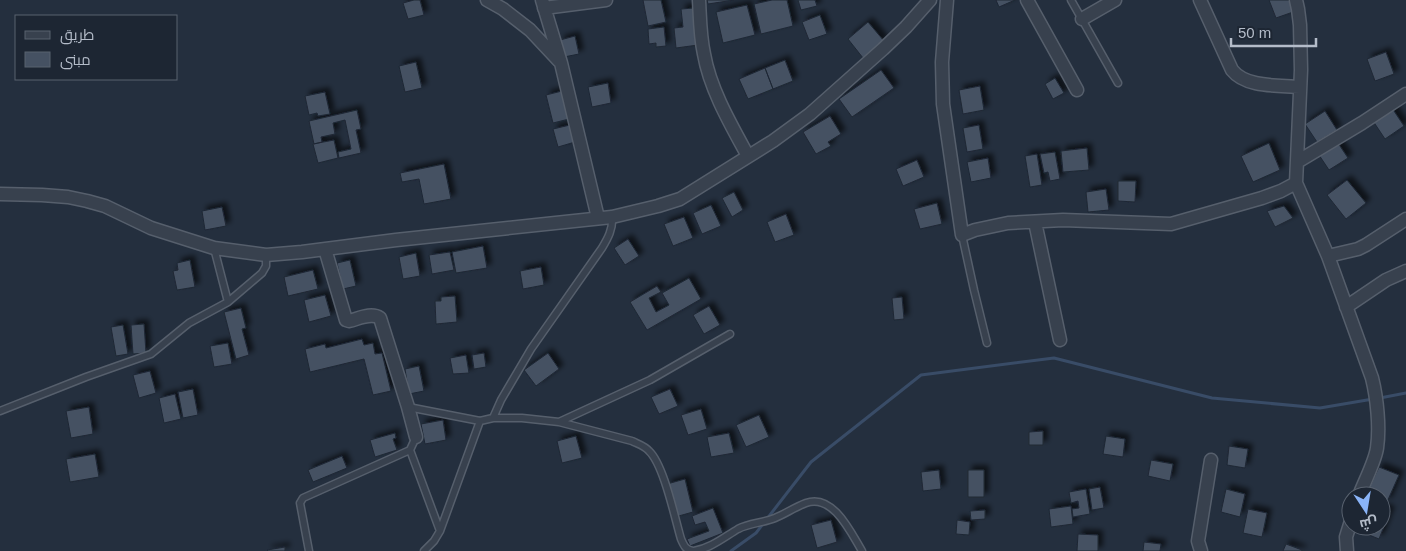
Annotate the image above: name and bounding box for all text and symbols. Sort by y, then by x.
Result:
legend [15,15,178,80]
scale bar [1231,15,1316,47]
text: 50 m [1238,24,1271,41]
text: طريق [60,26,94,45]
text: مبنى [60,51,91,70]
north arrow [1341,486,1391,536]
text: ش [1358,513,1379,533]

